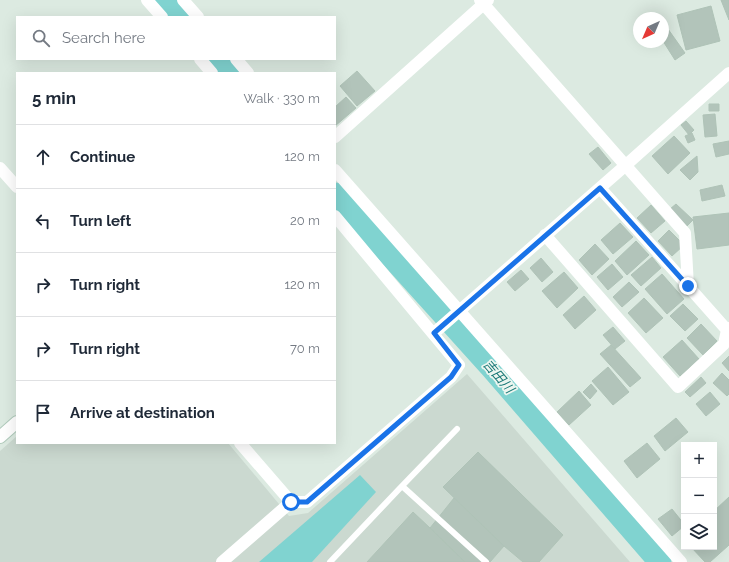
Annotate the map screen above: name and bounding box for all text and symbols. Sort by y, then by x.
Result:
north arrow [633,12,669,48]
search box [16,16,336,60]
icon: search [30,27,52,49]
text: Search here [62,29,145,47]
text: 5 min [32,88,76,108]
text: Walk · 330 m [243,91,320,106]
icon: ahead [32,146,54,168]
text: Continue [70,148,135,166]
text: 120 m [284,149,320,164]
icon: left [32,210,54,232]
text: Turn left [70,212,131,230]
text: 20 m [290,213,320,228]
icon: right [32,274,54,296]
text: Turn right [70,276,140,294]
text: 120 m [284,277,320,292]
route end [679,277,697,295]
icon: right [32,338,54,360]
text: Turn right [70,340,140,358]
text: 70 m [290,341,320,356]
water label: 吉田川 [480,357,518,397]
icon: arrive [32,402,54,424]
text: Arrive at destination [70,404,215,422]
map controls [681,442,717,550]
button: + [681,442,717,478]
button: − [681,478,717,514]
route start [282,493,300,511]
button: layers [681,514,717,550]

